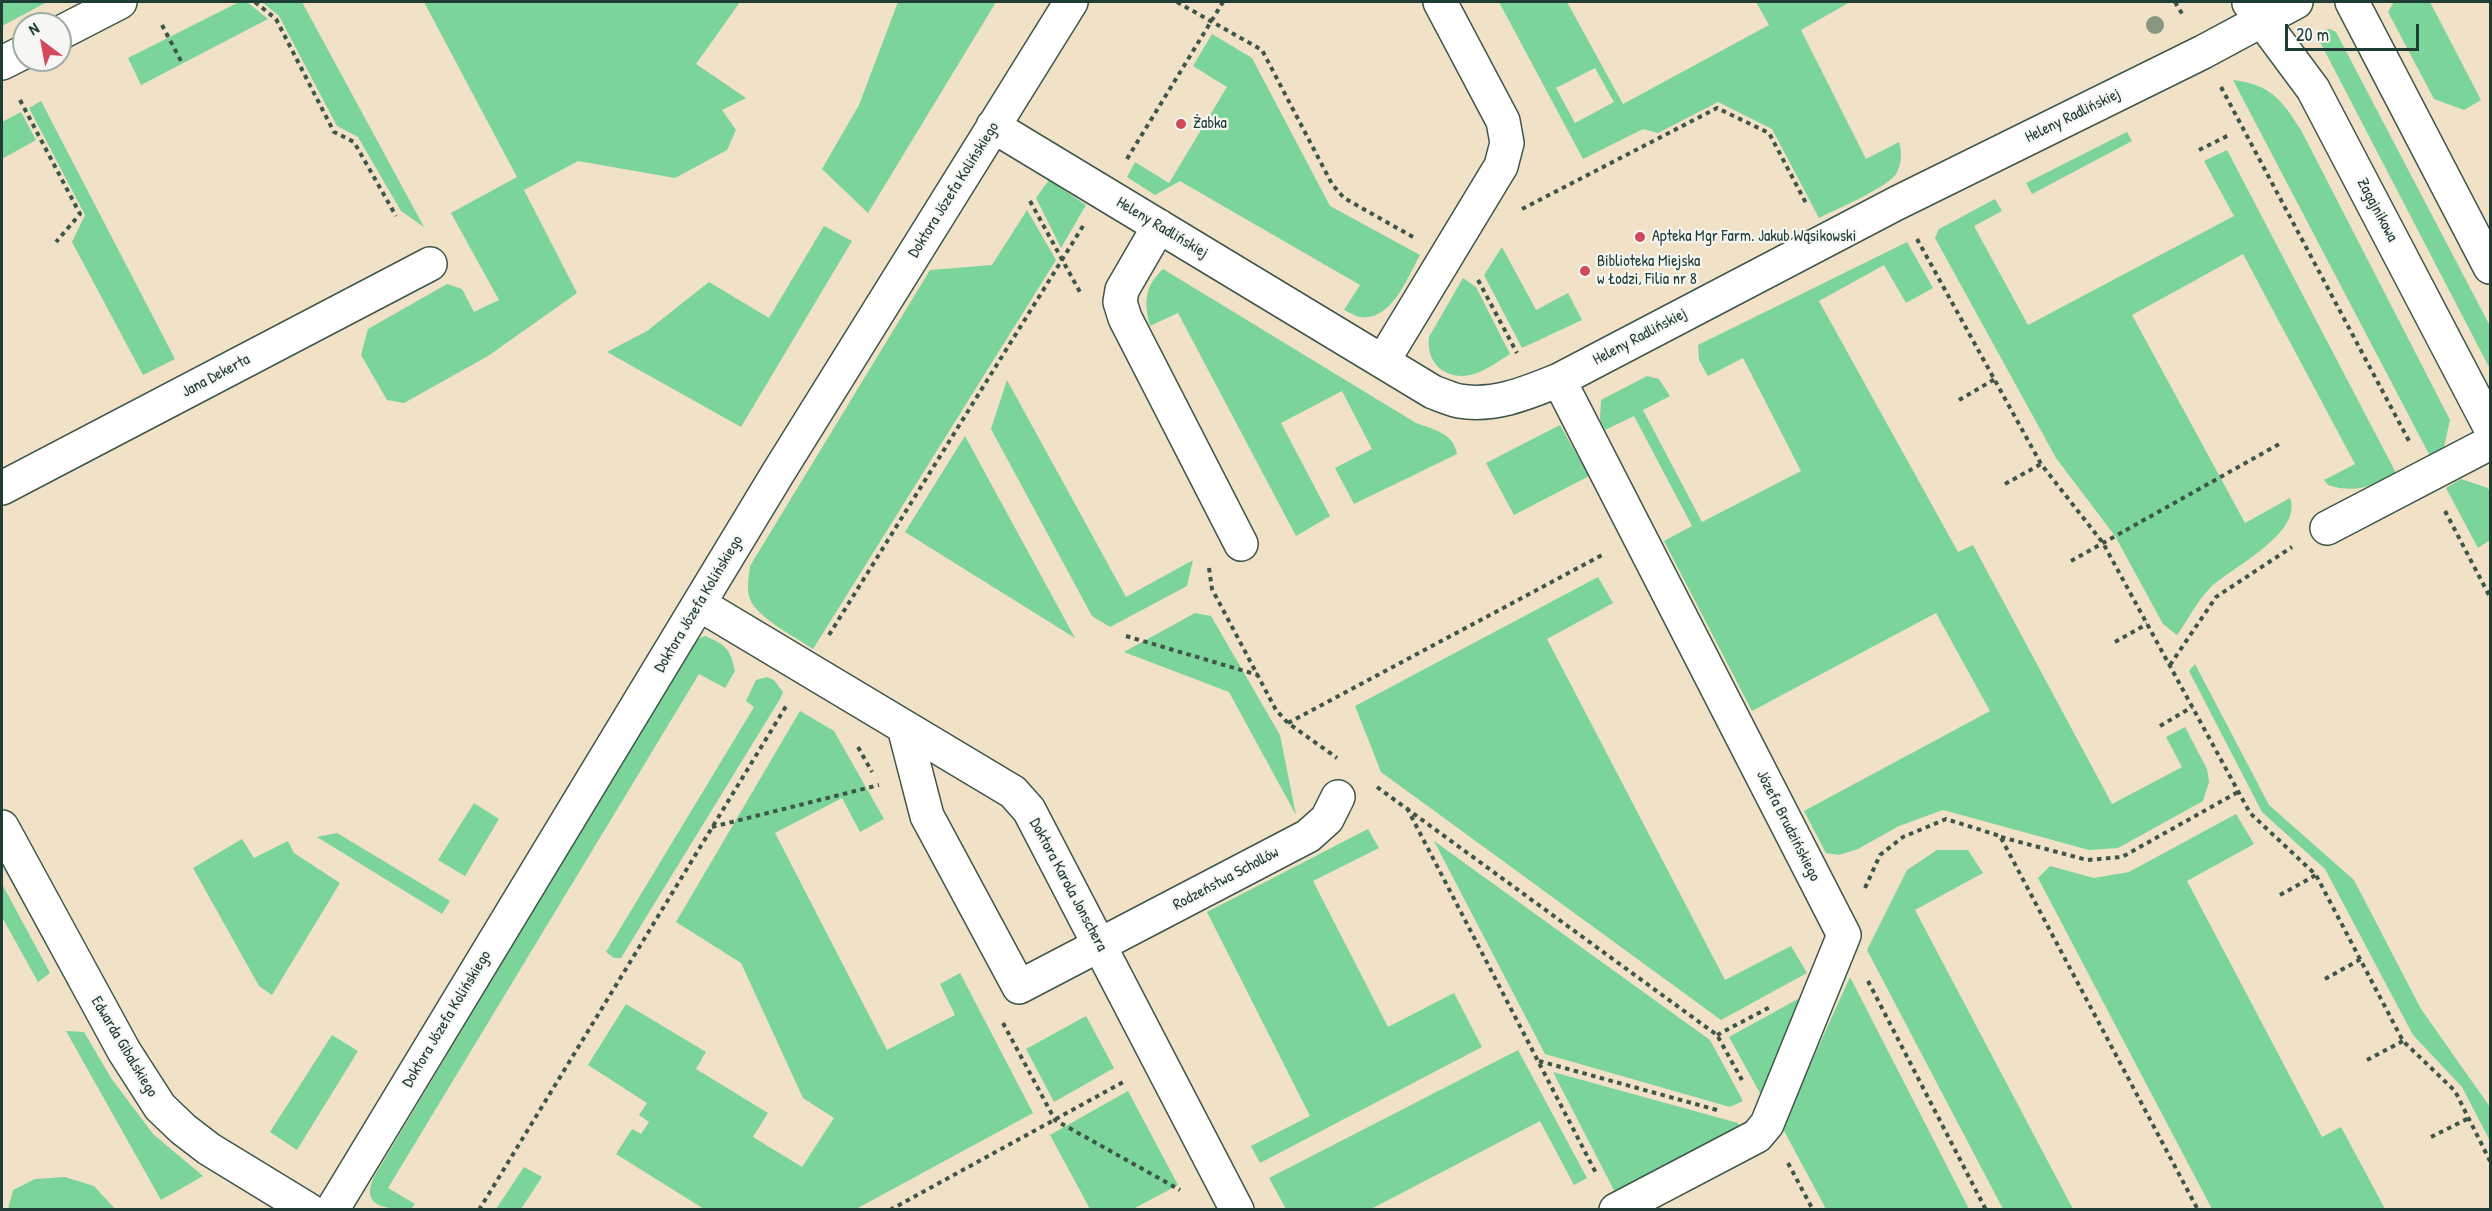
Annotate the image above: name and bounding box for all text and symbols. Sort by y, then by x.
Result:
north arrow [12,12,72,72]
scale bar [2288,12,2422,50]
text: N [24,17,43,40]
text: 20 m [2296,22,2329,47]
street label: Heleny Radlińskiej [2022,85,2124,147]
place label: Żabka [1193,114,1227,134]
marker: Żabka [1174,117,1188,131]
street label: Doktora Józefa Kolińskiego [904,119,1004,261]
street label: Zagajnikowa [2352,175,2402,245]
street label: Heleny Radlińskiej [1113,193,1211,263]
place label: Apteka Mgr Farm. Jakub Wąsikowski [1652,227,1856,247]
marker: Apteka Mgr Farm. Jakub Wąsikowski [1633,230,1647,244]
place label: Biblioteka Miejska w Łodzi, Filia nr 8 [1597,252,1700,290]
marker: Biblioteka Miejska w Łodzi, Filia nr 8 [1578,264,1592,278]
street label: Heleny Radlińskiej [1590,304,1690,370]
street label: Jana Dekerta [179,350,253,402]
street label: Doktora Józefa Kolińskiego [651,532,747,676]
street label: Józefa Brudzińskiego [1752,767,1824,885]
street label: Doktora Karola Jonschera [1025,815,1111,955]
street label: Rodzeństwa Schollów [1170,843,1282,915]
street label: Doktora Józefa Kolińskiego [399,947,495,1091]
street label: Edwarda Gibalskiego [86,993,162,1101]

